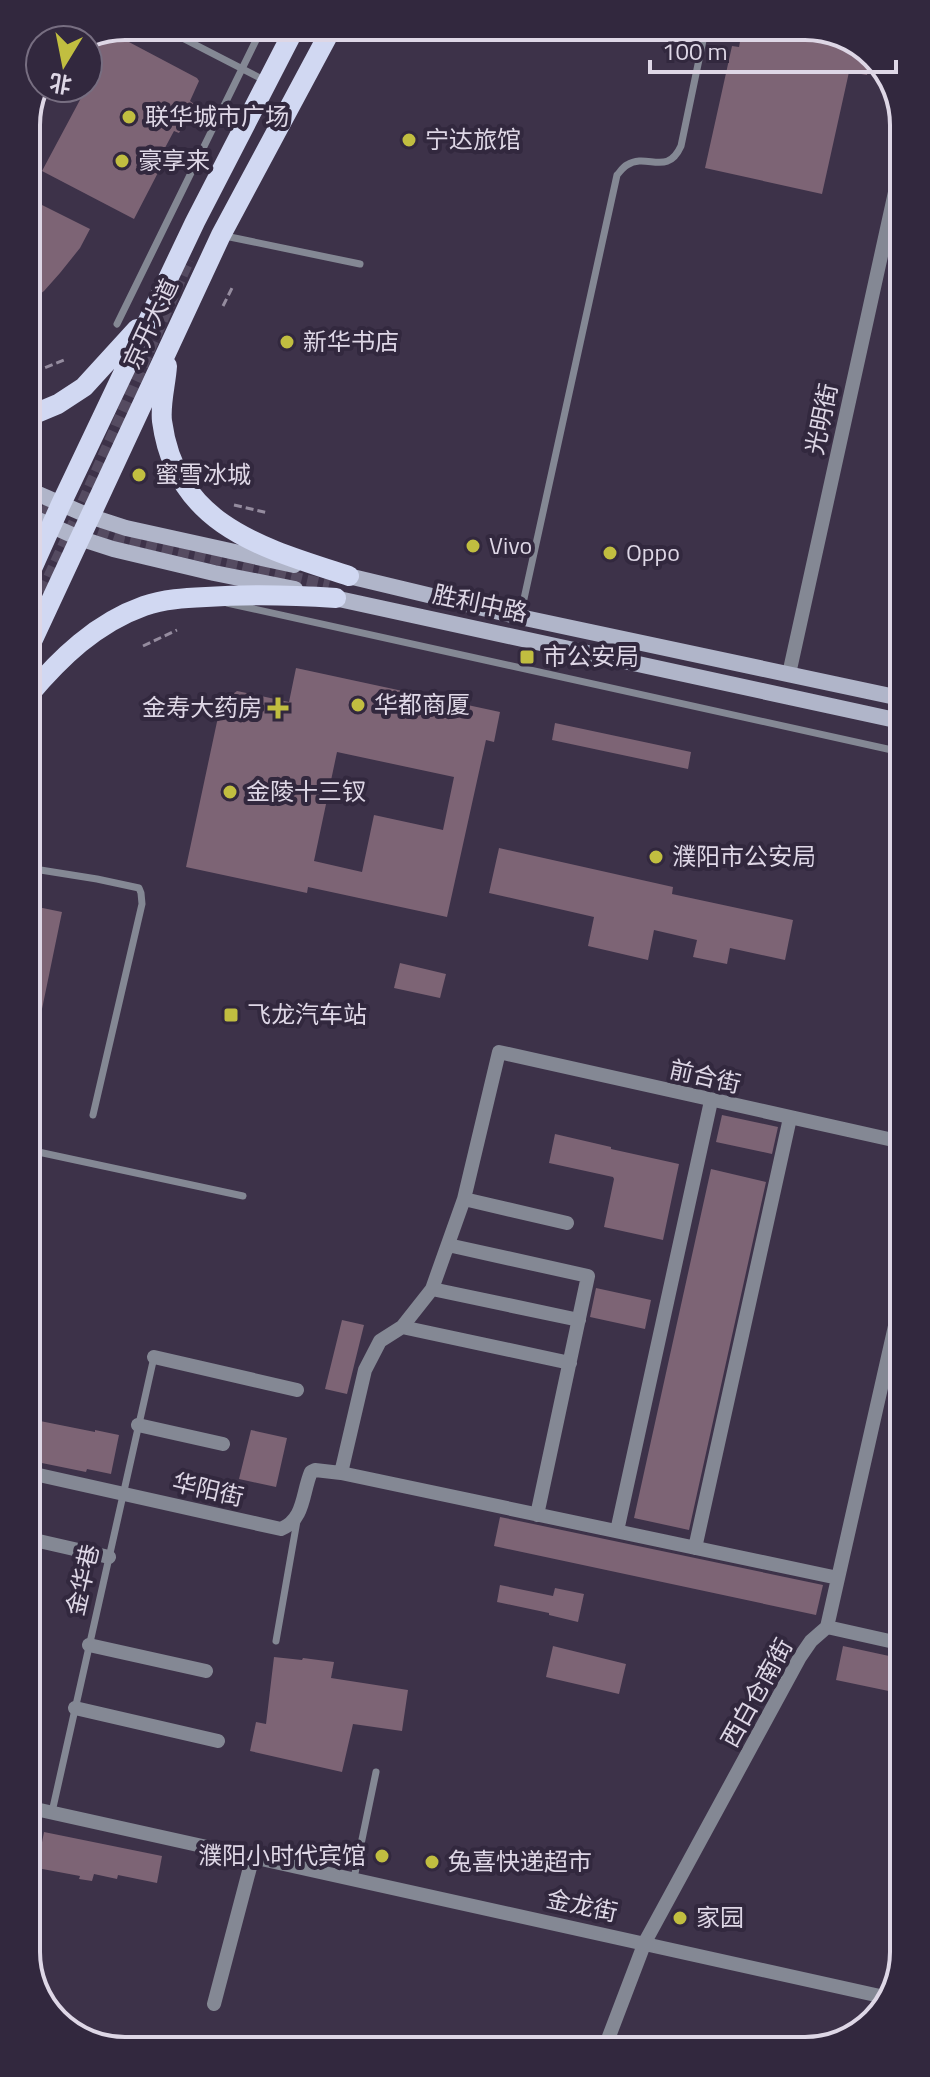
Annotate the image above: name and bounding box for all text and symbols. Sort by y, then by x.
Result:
north arrow [24,24,104,104]
scale bar [650,24,896,74]
text: 100 m [662,33,728,69]
text: 北 [47,65,74,102]
place label: 联华城市广场 [145,98,289,134]
marker: 联华城市广场 [120,108,138,126]
place label: 宁达旅馆 [425,121,521,157]
marker: 宁达旅馆 [400,131,418,149]
place label: 豪享来 [138,142,210,178]
marker: 豪享来 [113,152,131,170]
street label: 京开大道 [113,272,187,375]
place label: 新华书店 [303,323,399,359]
marker: 新华书店 [278,333,296,351]
street label: 光明街 [796,380,846,458]
place label: 蜜雪冰城 [155,456,251,492]
marker: 蜜雪冰城 [130,466,148,484]
place label: Vivo [489,527,532,563]
place label: Oppo [626,534,680,570]
marker: Vivo [464,537,482,555]
marker: Oppo [601,544,619,562]
street label: 胜利中路 [430,575,531,631]
place label: 市公安局 [543,638,639,674]
marker: 市公安局 [518,648,536,666]
place label: 华都商厦 [374,686,470,722]
place label: 金寿大药房 [142,689,262,725]
marker: 华都商厦 [349,696,367,714]
marker: 金寿大药房 [269,699,287,717]
place label: 金陵十三钗 [246,773,366,809]
marker: 金陵十三钗 [221,783,239,801]
place label: 濮阳市公安局 [672,838,816,874]
marker: 濮阳市公安局 [647,848,665,866]
place label: 飞龙汽车站 [247,996,367,1032]
marker: 飞龙汽车站 [222,1006,240,1024]
street label: 前合街 [666,1050,744,1102]
street label: 华阳街 [169,1463,247,1515]
street label: 金华巷 [56,1541,108,1619]
street label: 西白仓南街 [711,1631,801,1754]
place label: 濮阳小时代宾馆 [198,1837,366,1873]
place label: 兔喜快递超市 [448,1843,592,1879]
marker: 濮阳小时代宾馆 [373,1847,391,1865]
marker: 兔喜快递超市 [423,1853,441,1871]
street label: 金龙街 [543,1880,621,1930]
place label: 家园 [696,1899,744,1935]
marker: 家园 [671,1909,689,1927]

